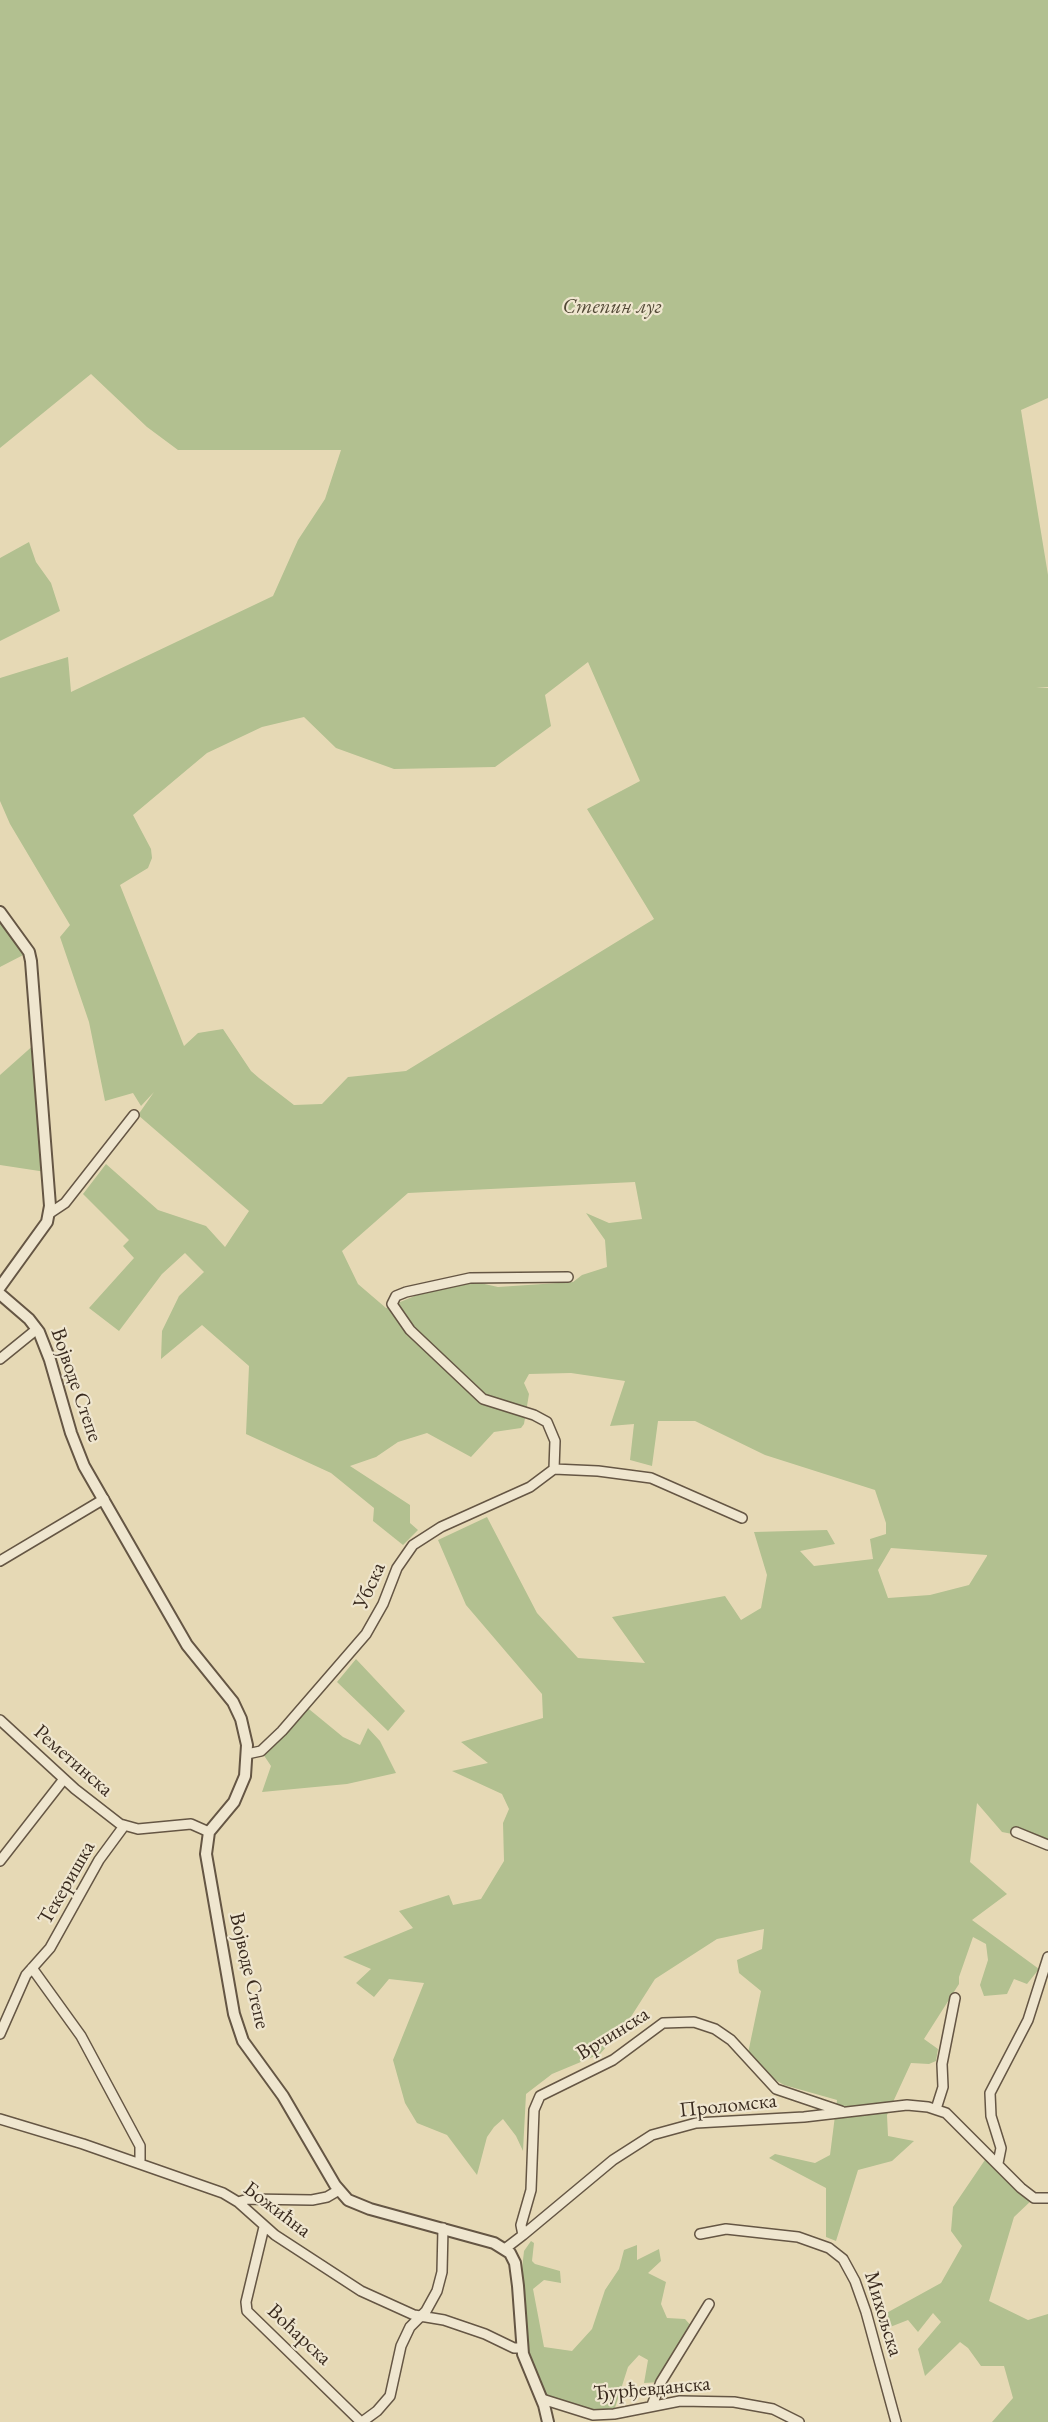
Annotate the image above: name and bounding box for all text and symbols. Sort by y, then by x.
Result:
park label: Степин луг [563,294,661,320]
street label: Војводе Степе [45,1325,107,1445]
street label: Убска [349,1559,391,1613]
street label: Реметинска [28,1720,118,1802]
street label: Текеришка [33,1837,101,1929]
street label: Војводе Степе [223,1910,275,2032]
street label: Врчинска [572,2002,654,2066]
street label: Проломска [678,2088,778,2124]
street label: Божићна [238,2176,316,2244]
street label: Михољска [858,2268,908,2360]
street label: Воћарска [262,2299,336,2371]
street label: Ђурђевданска [592,2371,712,2407]

